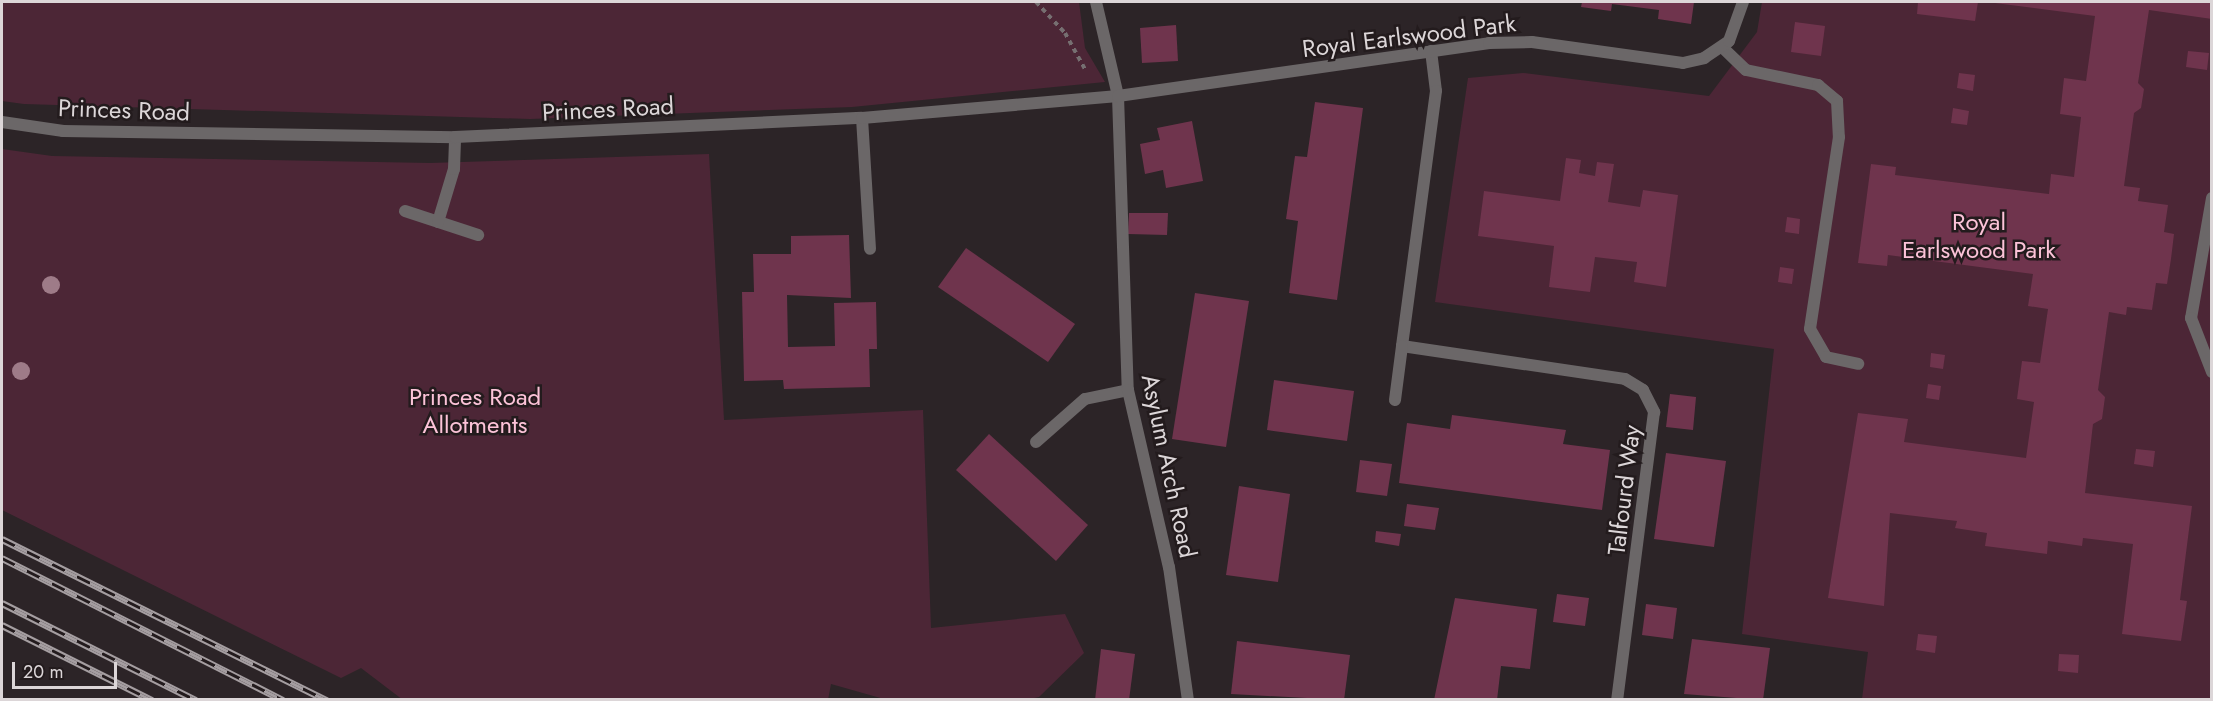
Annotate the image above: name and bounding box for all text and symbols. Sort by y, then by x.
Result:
street label: Royal Earlswood Park [1301,9,1517,63]
street label: Princes Road [541,91,675,127]
street label: Princes Road [57,93,191,127]
park label: Royal Earlswood Park [1902,208,2056,264]
street label: Asylum Arch Road [1136,372,1202,560]
park label: Princes Road Allotments [409,383,541,439]
street label: Talfourd Way [1602,423,1646,557]
scale bar [15,650,120,688]
text: 20 m [23,659,63,685]

